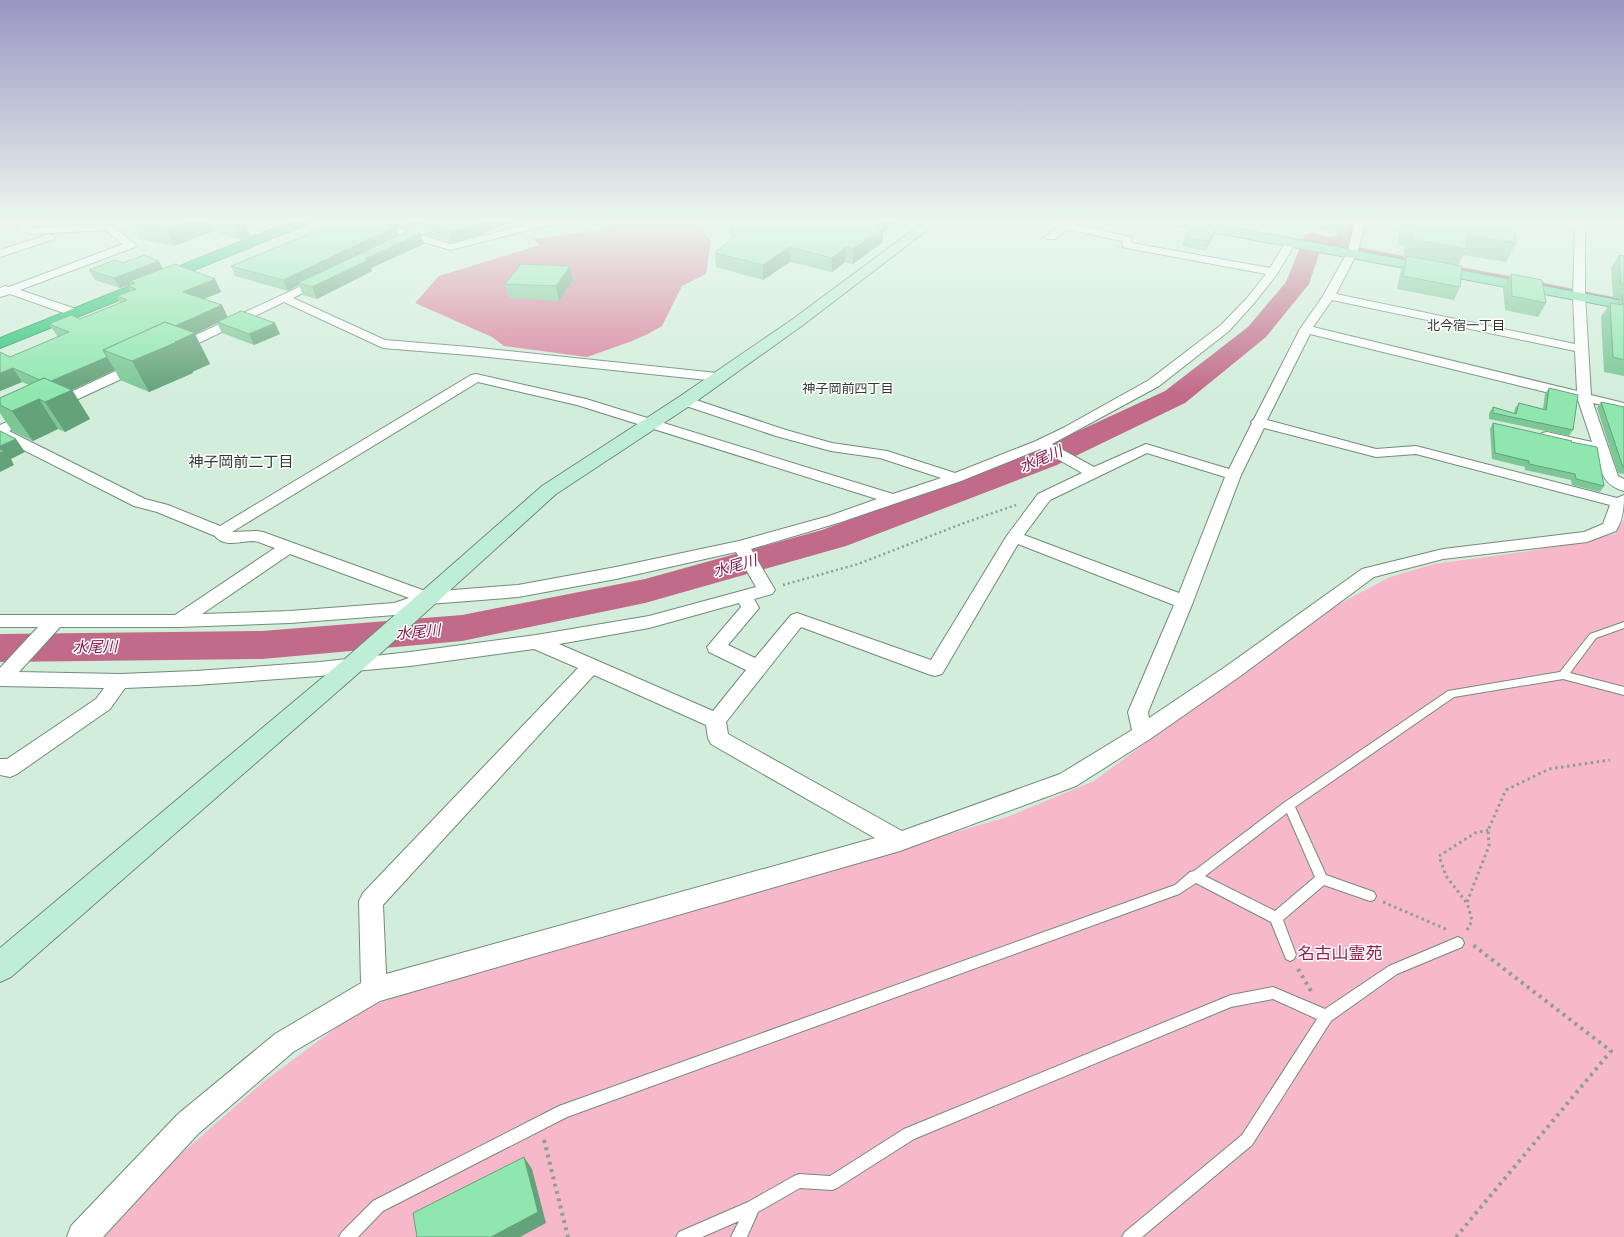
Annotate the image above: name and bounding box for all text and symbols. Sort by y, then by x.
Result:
district label: 北今宿一丁目 [1427,317,1505,333]
district label: 神子岡前四丁目 [802,380,894,396]
water label: 水尾川 [1016,440,1067,476]
district label: 神子岡前二丁目 [188,452,294,471]
water label: 水尾川 [711,550,761,581]
water label: 水尾川 [395,620,443,643]
water label: 水尾川 [72,637,120,656]
park label: 名古山霊苑 [1298,942,1383,963]

